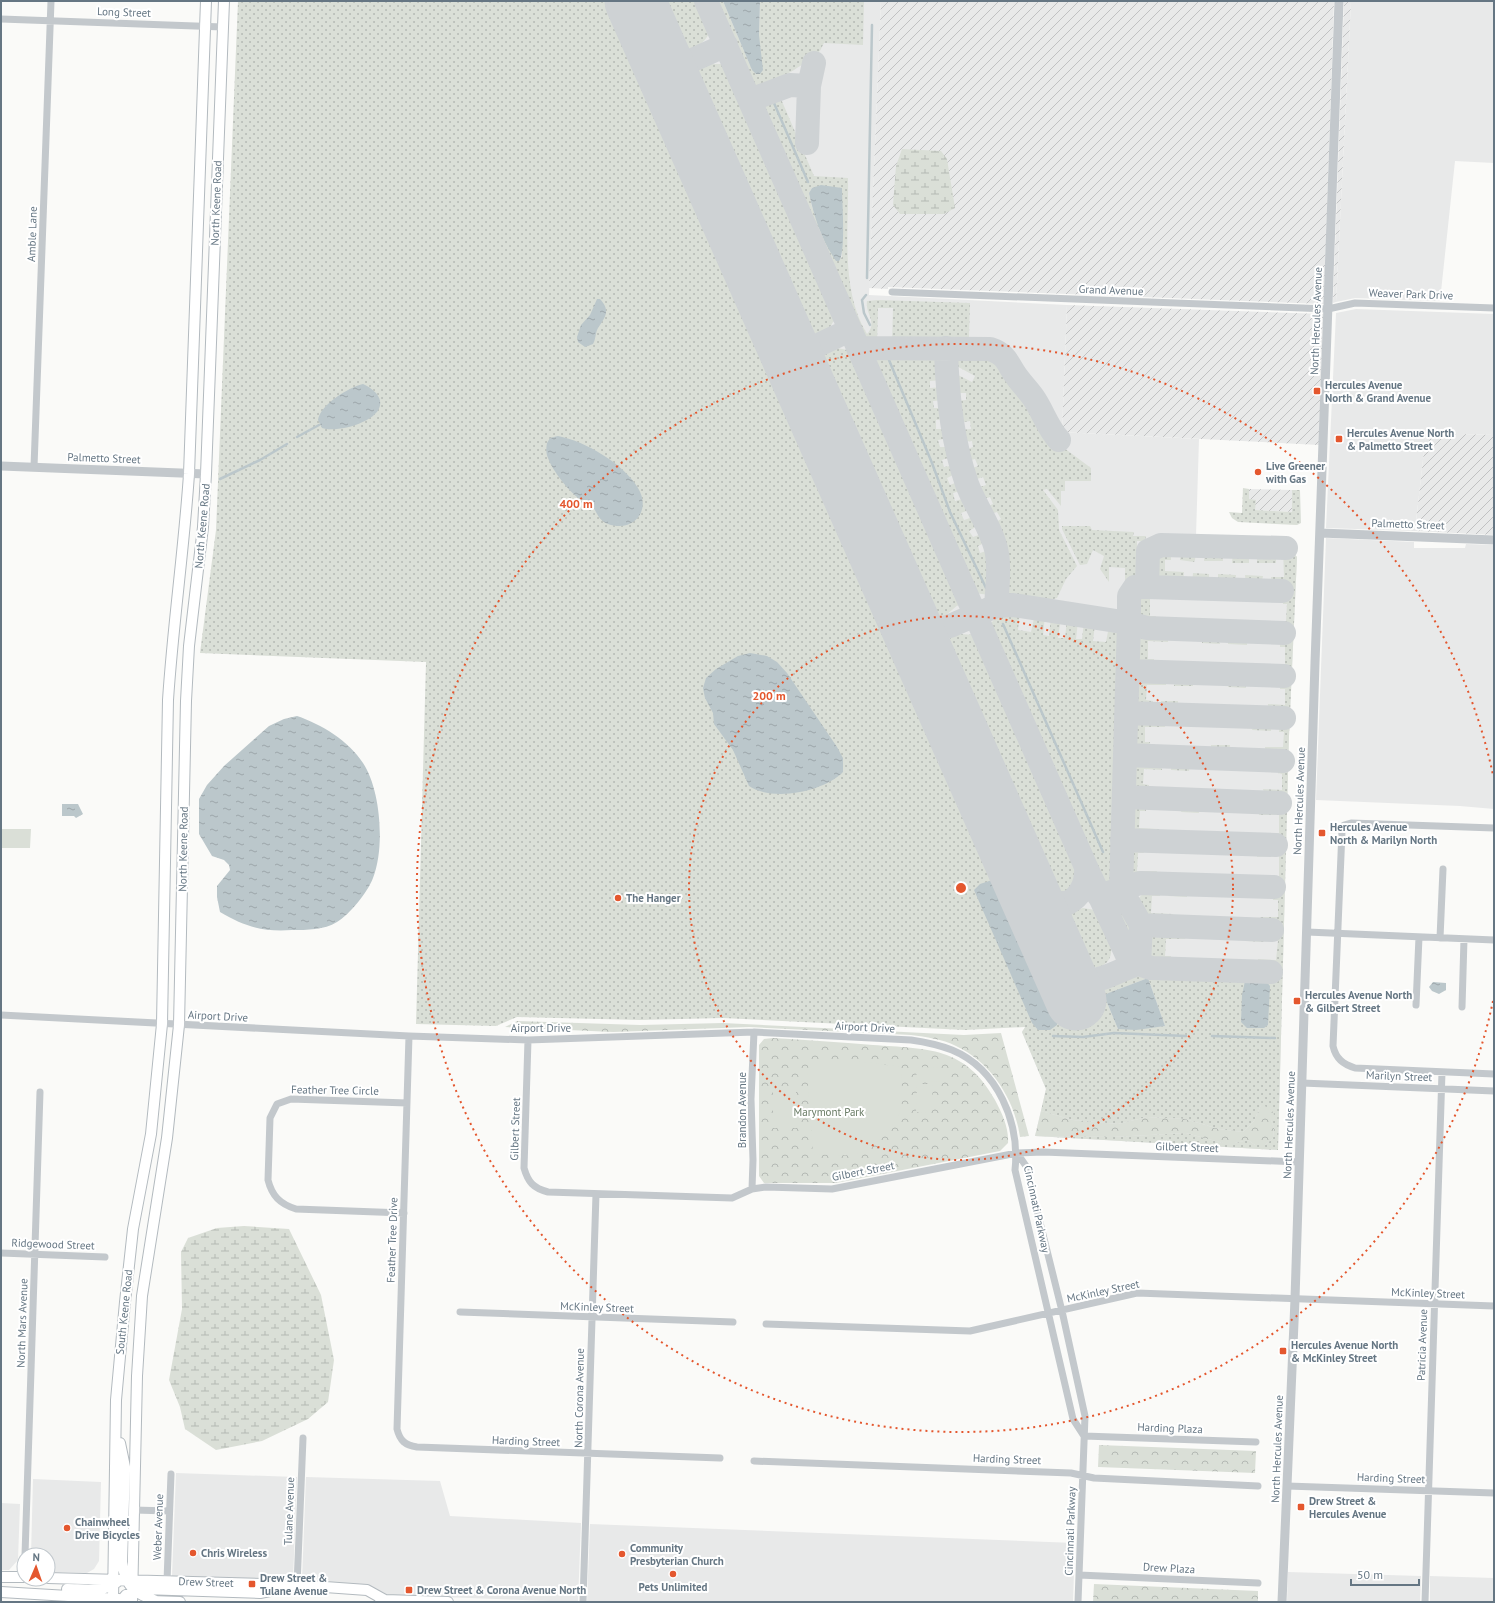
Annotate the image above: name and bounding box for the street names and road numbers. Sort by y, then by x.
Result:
street label: Long Street [97,4,151,20]
street label: North Keene Road [208,160,224,246]
street label: Amble Lane [24,206,40,262]
street label: North Hercules Avenue [1307,266,1325,375]
street label: Grand Avenue [1078,282,1144,298]
street label: Weaver Park Drive [1368,286,1454,302]
street label: Palmetto Street [67,450,141,466]
street label: North Keene Road [191,483,213,569]
street label: Palmetto Street [1371,516,1445,532]
street label: North Hercules Avenue [1290,746,1308,855]
street label: North Keene Road [175,806,191,892]
street label: Airport Drive [187,1007,249,1025]
street label: Airport Drive [834,1018,896,1036]
street label: Airport Drive [511,1021,572,1035]
street label: Marilyn Street [1366,1068,1433,1084]
street label: North Hercules Avenue [1280,1070,1298,1179]
street label: Brandon Avenue [735,1071,749,1148]
street label: Feather Tree Circle [291,1082,379,1098]
street label: Gilbert Street [507,1097,523,1161]
street label: Gilbert Street [1155,1139,1219,1155]
street label: Gilbert Street [831,1158,896,1184]
street label: Cincinnati Parkway [1021,1164,1053,1255]
street label: Feather Tree Drive [384,1197,401,1283]
street label: Ridgewood Street [11,1236,95,1252]
street label: South Keene Road [113,1269,135,1355]
street label: McKinley Street [1066,1276,1141,1306]
street label: North Mars Avenue [13,1278,31,1368]
street label: McKinley Street [1391,1285,1465,1301]
street label: McKinley Street [560,1299,634,1315]
street label: Patricia Avenue [1414,1308,1430,1381]
street label: North Corona Avenue [571,1348,587,1448]
street label: North Hercules Avenue [1268,1394,1286,1503]
street label: Harding Plaza [1137,1420,1203,1436]
street label: Harding Street [492,1433,561,1449]
street label: Harding Street [973,1451,1042,1467]
street label: Harding Street [1357,1470,1426,1486]
street label: Tulane Avenue [281,1476,297,1545]
street label: Cincinnati Parkway [1061,1485,1079,1576]
street label: Weber Avenue [150,1493,166,1560]
street label: Drew Plaza [1142,1560,1196,1576]
street label: Drew Street [178,1574,234,1590]

